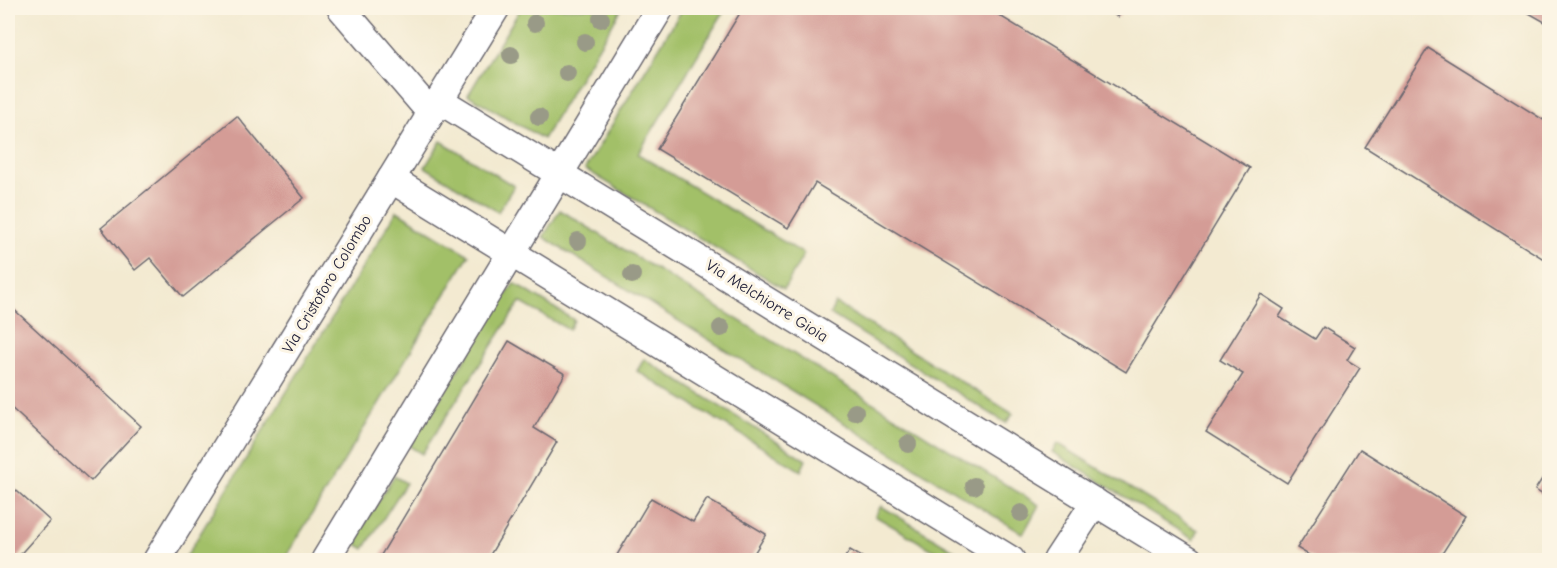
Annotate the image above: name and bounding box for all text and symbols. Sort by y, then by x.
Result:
street label: Via Cristoforo Colombo [279,212,375,356]
street label: Via Melchiorre Gioia [703,256,831,346]

